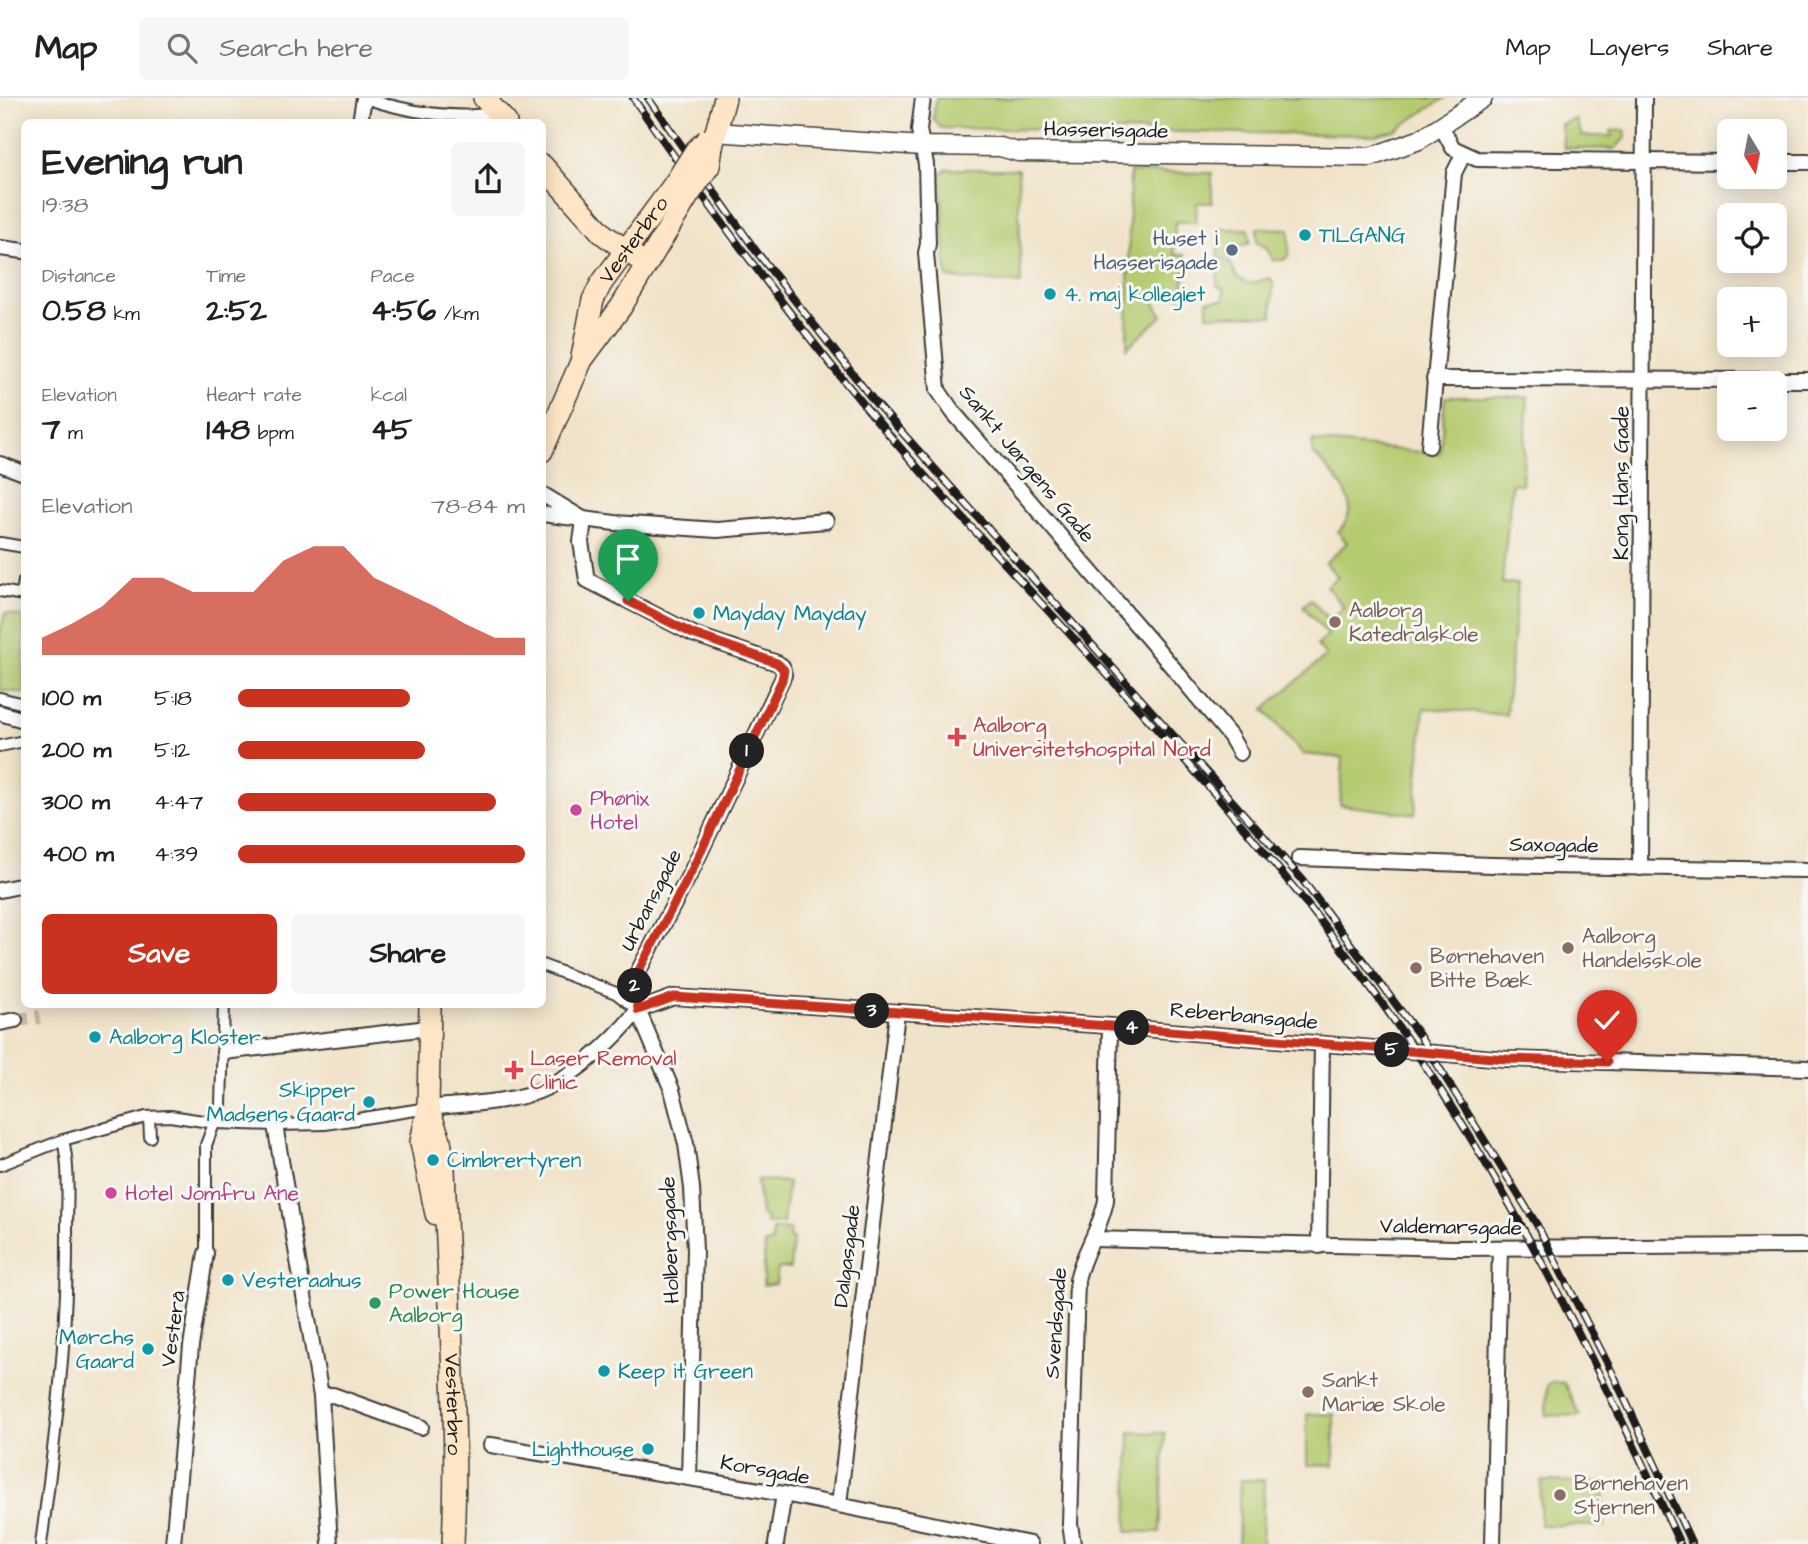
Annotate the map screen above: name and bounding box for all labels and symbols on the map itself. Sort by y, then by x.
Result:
street label: Hasserisgade [1043,114,1169,148]
north arrow [1717,119,1787,189]
street label: Vesterbro [592,190,675,289]
place label: TILGANG [1319,221,1406,250]
place label: Huset i Hasserisgade [1093,224,1218,279]
marker: TILGANG [1297,227,1313,243]
marker: Huset i Hasserisgade [1224,242,1240,258]
place label: 4. maj kollegiet [1064,280,1206,311]
marker: 4. maj kollegiet [1042,286,1058,302]
street label: Sankt Jørgens Gade [951,379,1102,550]
street label: Kong Hans Gade [1607,406,1638,560]
pin [598,529,658,601]
place label: Aalborg Katedralskole [1349,596,1479,649]
place label: Mayday Mayday [713,599,867,630]
marker: Mayday Mayday [691,605,707,621]
marker: Aalborg Katedralskole [1327,614,1343,630]
place label: Aalborg Universitetshospital Nord [973,711,1211,765]
marker: Aalborg Universitetshospital Nord [947,727,967,747]
pin: 1 [730,734,764,768]
place label: Phønix Hotel [590,784,649,837]
marker: Phønix Hotel [568,802,584,818]
street label: Saxogade [1509,830,1599,862]
street label: Urbansgade [613,844,691,957]
place label: Aalborg Handelsskole [1582,922,1702,975]
marker: Aalborg Handelsskole [1560,940,1576,956]
place label: Børnehaven Bitte Bæk [1430,942,1544,995]
marker: Børnehaven Bitte Bæk [1408,960,1424,976]
pin: 2 [618,968,652,1004]
pin [1577,990,1637,1062]
pin: 3 [854,993,890,1028]
street label: Reberbansgade [1169,995,1319,1039]
pin: 4 [1114,1010,1150,1046]
place label: Aalborg Kloster [109,1023,261,1054]
marker: Aalborg Kloster [87,1029,103,1045]
pin: 5 [1374,1032,1410,1068]
place label: Laser Removal Clinic [530,1044,677,1097]
marker: Laser Removal Clinic [504,1060,524,1080]
place label: Skipper Madsens Gaard [207,1076,355,1129]
marker: Skipper Madsens Gaard [361,1094,377,1110]
place label: Cimbrertyren [447,1146,581,1177]
marker: Cimbrertyren [425,1152,441,1168]
street label: Holbergsgade [653,1176,689,1304]
place label: Hotel Jomfru Ane [125,1179,299,1208]
marker: Hotel Jomfru Ane [103,1185,119,1201]
street label: Dalgasgade [826,1203,870,1309]
street label: Valdemarsgade [1380,1211,1522,1245]
place label: Vesteraahus [242,1266,361,1295]
street label: Svendsgade [1038,1267,1076,1380]
marker: Vesteraahus [220,1272,236,1288]
place label: Power House Aalborg [389,1277,520,1332]
street label: Vesterå [153,1288,193,1369]
marker: Power House Aalborg [367,1295,383,1311]
place label: Mørchs Gaard [59,1323,134,1376]
marker: Mørchs Gaard [140,1341,156,1357]
street label: Vesterbro [438,1353,469,1456]
place label: Keep it Green [618,1357,753,1387]
marker: Keep it Green [596,1363,612,1379]
place label: Sankt Mariæ Skole [1322,1366,1446,1419]
marker: Sankt Mariæ Skole [1300,1384,1316,1400]
place label: Lighthouse [532,1435,634,1466]
marker: Lighthouse [640,1441,656,1457]
street label: Korsgade [718,1448,812,1494]
place label: Børnehaven Stjernen [1574,1469,1688,1522]
marker: Børnehaven Stjernen [1552,1487,1568,1503]

